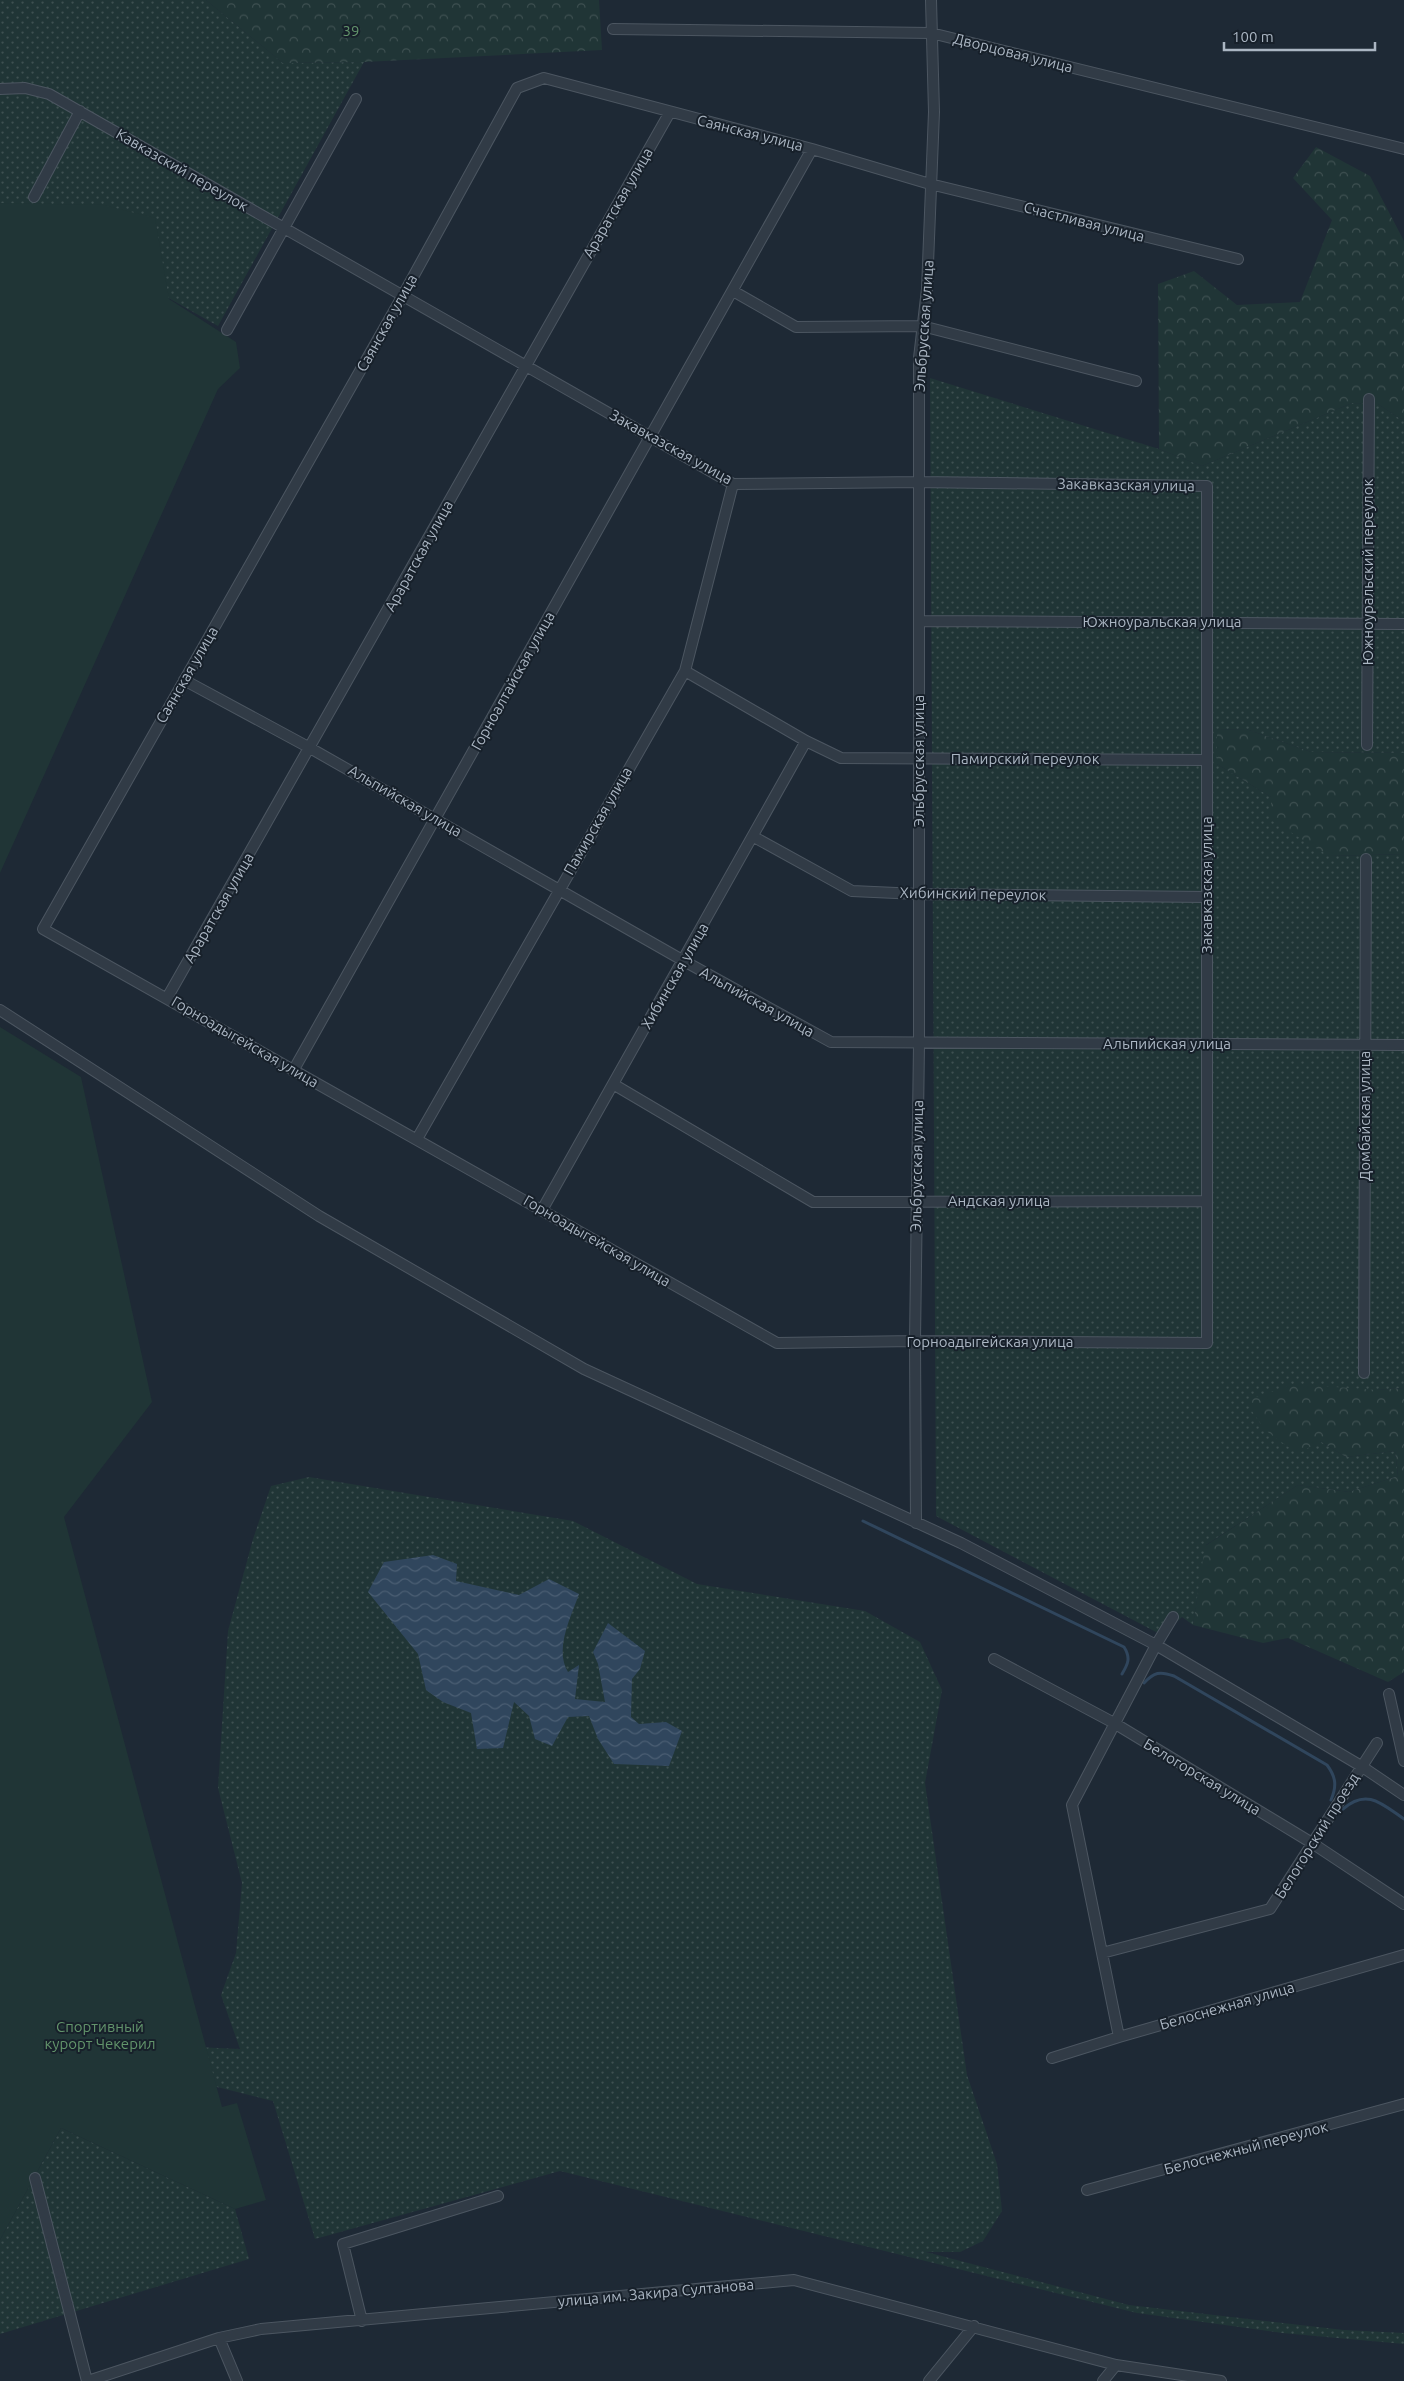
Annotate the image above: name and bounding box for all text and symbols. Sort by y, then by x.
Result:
scale bar [1224,20,1375,52]
park label: 39 [343,22,359,39]
text: 100 m [1232,28,1274,45]
street label: Дворцовая улица [952,29,1075,76]
street label: Саянская улица [695,111,805,154]
street label: Кавказский переулок [113,125,252,215]
street label: Араратская улица [579,145,656,261]
street label: Счастливая улица [1022,198,1146,245]
street label: Эльбрусская улица [910,259,937,393]
street label: Саянская улица [353,271,420,374]
street label: Закавказская улица [607,406,735,487]
street label: Закавказская улица [1057,475,1195,494]
street label: Южноуральский переулок [1359,479,1376,665]
street label: Араратская улица [381,497,456,614]
street label: Горноалтайская улица [467,609,558,753]
street label: Южноуральская улица [1082,613,1242,630]
street label: Саянская улица [152,623,221,726]
street label: Эльбрусская улица [910,695,927,827]
street label: Памирский переулок [951,750,1100,767]
street label: Альпийская улица [346,761,465,840]
street label: Памирская улица [560,764,635,878]
street label: Закавказская улица [1198,816,1215,954]
street label: Араратская улица [180,850,257,966]
street label: Хибинский переулок [900,884,1047,903]
street label: Хибинская улица [637,920,712,1032]
street label: Альпийская улица [697,963,817,1040]
street label: Горноадыгейская улица [169,992,322,1091]
street label: Альпийская улица [1103,1035,1231,1052]
street label: Домбайская улица [1356,1051,1373,1181]
street label: Эльбрусская улица [907,1100,926,1232]
street label: Горноадыгейская улица [521,1191,674,1290]
street label: Андская улица [948,1192,1050,1209]
street label: Горноадыгейская улица [907,1333,1073,1350]
street label: Белогорская улица [1141,1735,1264,1818]
street label: Белогорский проезд [1271,1770,1362,1902]
street label: Белоснежная улица [1158,1978,1296,2033]
park label: Спортивный курорт Чекерил [44,2018,156,2052]
street label: Белоснежный переулок [1162,2117,1330,2178]
street label: улица им. Закира Султанова [557,2275,755,2310]

